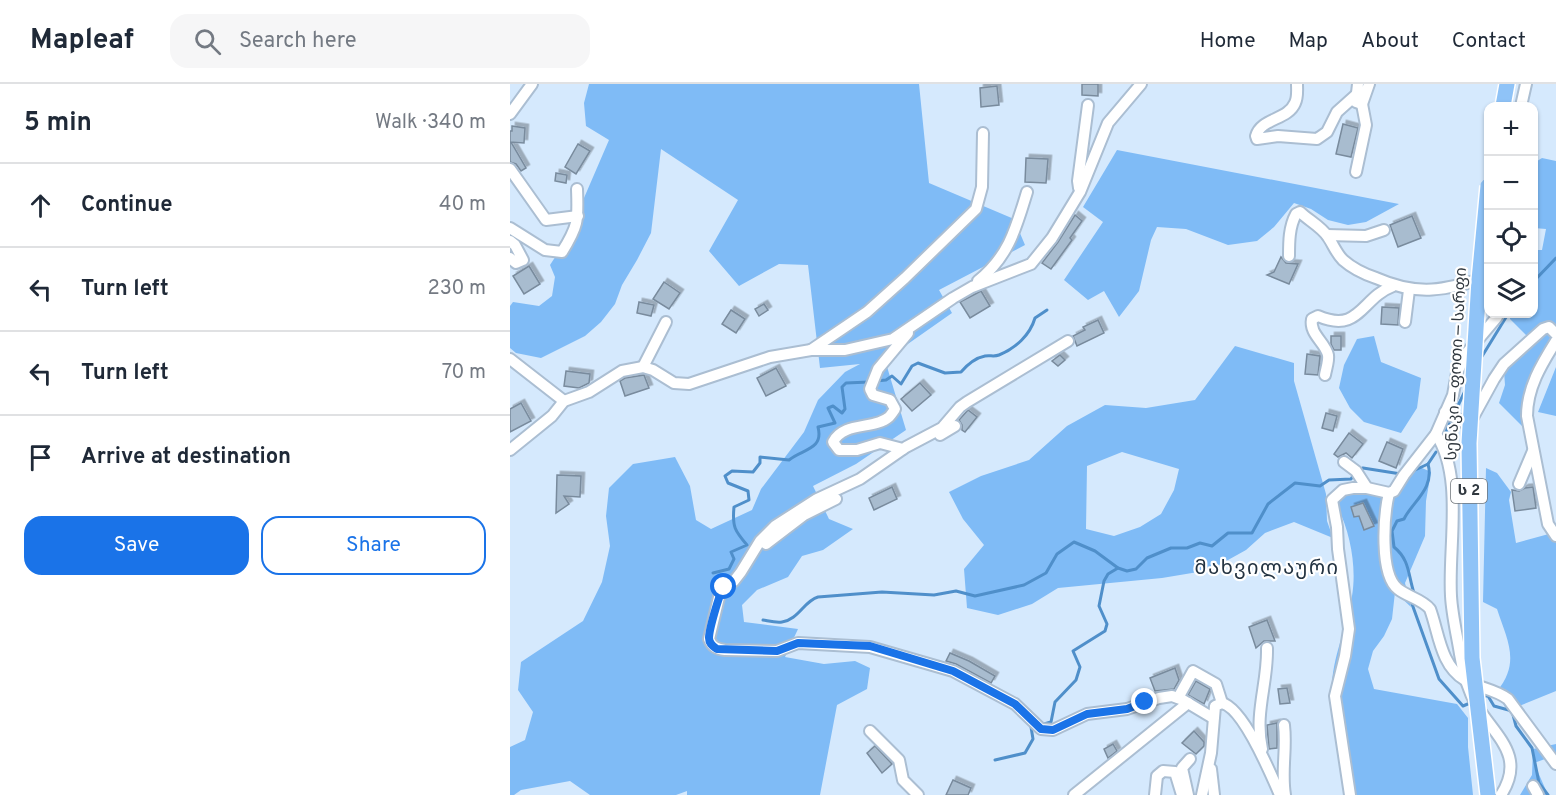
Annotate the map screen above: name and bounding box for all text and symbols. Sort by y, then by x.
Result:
search box [170,14,590,68]
text: Mapleaf [30,23,134,59]
icon: search [191,25,224,58]
text: Search here [239,28,357,55]
text: Home [1200,28,1256,55]
text: Map [1289,28,1328,55]
text: About [1361,28,1419,55]
text: Contact [1452,28,1526,55]
map controls [1484,102,1538,318]
button: + [1484,102,1538,156]
text: 5 min [24,107,92,140]
text: Walk · 340 m [375,110,486,136]
button: − [1484,156,1538,210]
icon: ahead [24,189,57,222]
text: Continue [81,192,172,219]
text: 40 m [439,192,486,218]
button: locate [1484,210,1538,264]
button: layers [1484,264,1538,318]
street label: სენაკი — ფოთი — სარფი [1442,267,1472,461]
icon: left [24,273,57,306]
text: Turn left [81,276,169,303]
text: 230 m [427,276,486,302]
icon: left [24,357,57,390]
text: Turn left [81,360,169,387]
text: 70 m [442,360,486,386]
icon: arrive [24,441,57,474]
text: Arrive at destination [81,444,291,471]
road number: ს 2 [1451,479,1487,503]
button: Save [24,516,249,575]
button: Share [261,516,486,575]
district label: მახვილაური [1195,556,1339,582]
route start [710,573,736,599]
route end [1131,688,1157,714]

